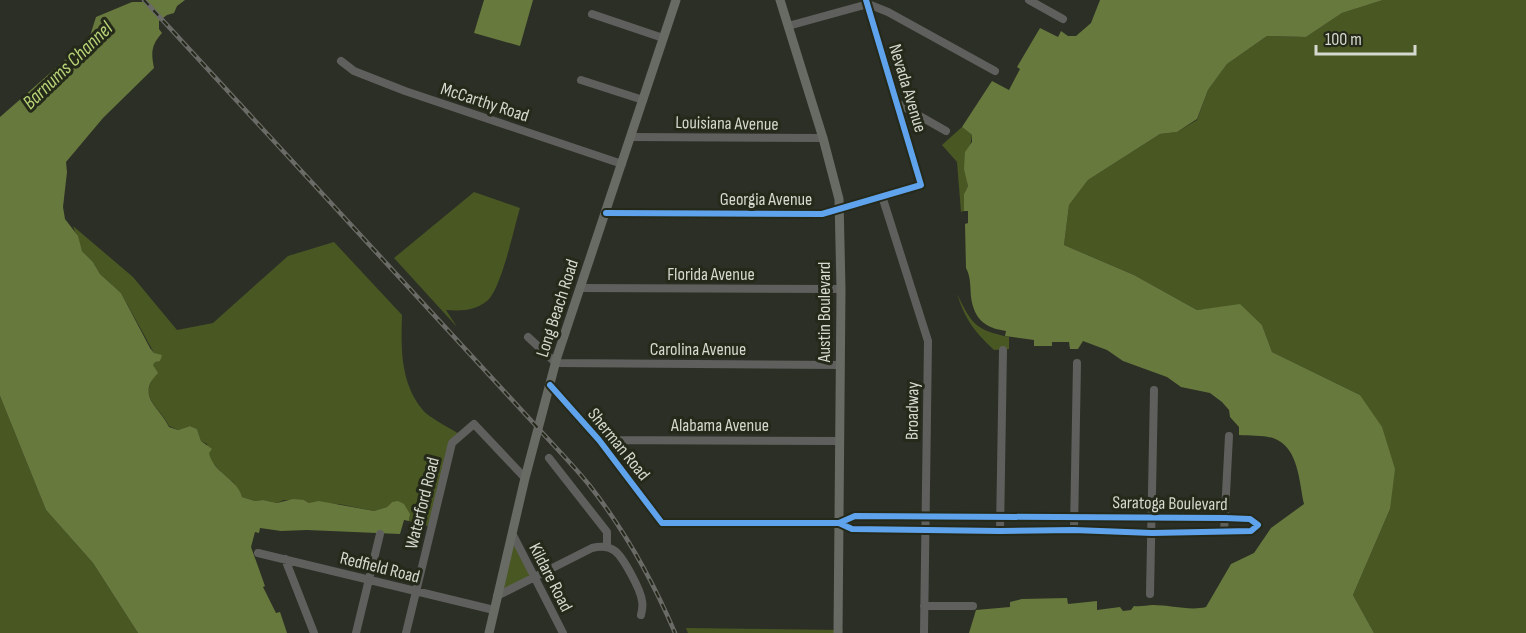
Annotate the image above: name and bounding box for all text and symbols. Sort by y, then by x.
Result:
water label: Barnums Channel [18,16,119,115]
scale bar [1316,18,1415,56]
text: 100 m [1325,29,1362,50]
street label: Nevada Avenue [884,41,931,135]
street label: McCarthy Road [438,78,532,127]
street label: Louisiana Avenue [675,112,779,135]
street label: Georgia Avenue [720,189,812,210]
street label: Long Beach Road [532,257,583,360]
street label: Austin Boulevard [814,262,835,363]
street label: Florida Avenue [667,264,755,285]
street label: Carolina Avenue [650,339,746,360]
street label: Broadway [901,382,924,440]
street label: Sherman Road [583,404,654,485]
street label: Alabama Avenue [670,415,769,436]
street label: Waterford Road [401,455,444,551]
street label: Saratoga Boulevard [1112,492,1228,515]
street label: Kildare Road [524,539,577,615]
street label: Redfield Road [338,547,422,588]

